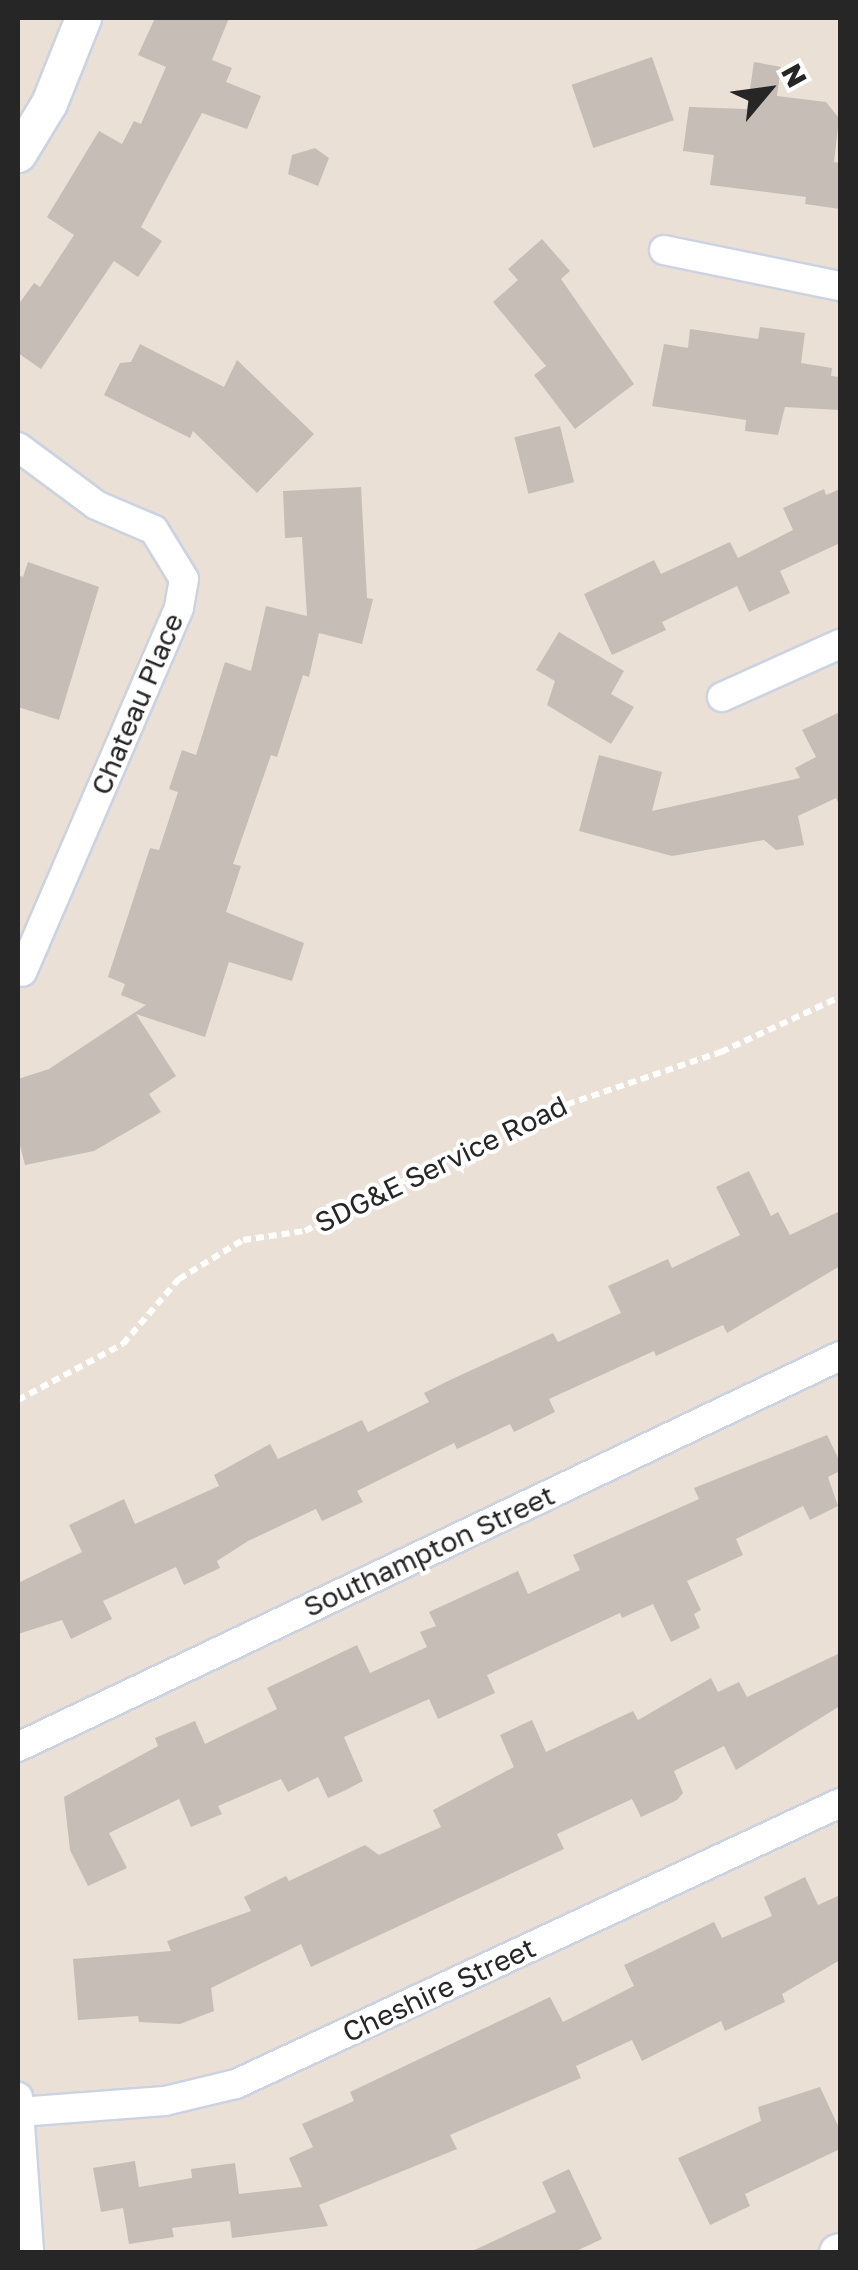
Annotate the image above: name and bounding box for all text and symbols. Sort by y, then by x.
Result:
north arrow [718,40,818,140]
text: N [775,58,814,93]
street label: Chateau Place [84,608,190,800]
street label: SDG&E Service Road [309,1088,573,1240]
street label: Southampton Street [298,1478,560,1624]
street label: Cheshire Street [337,1931,541,2049]

